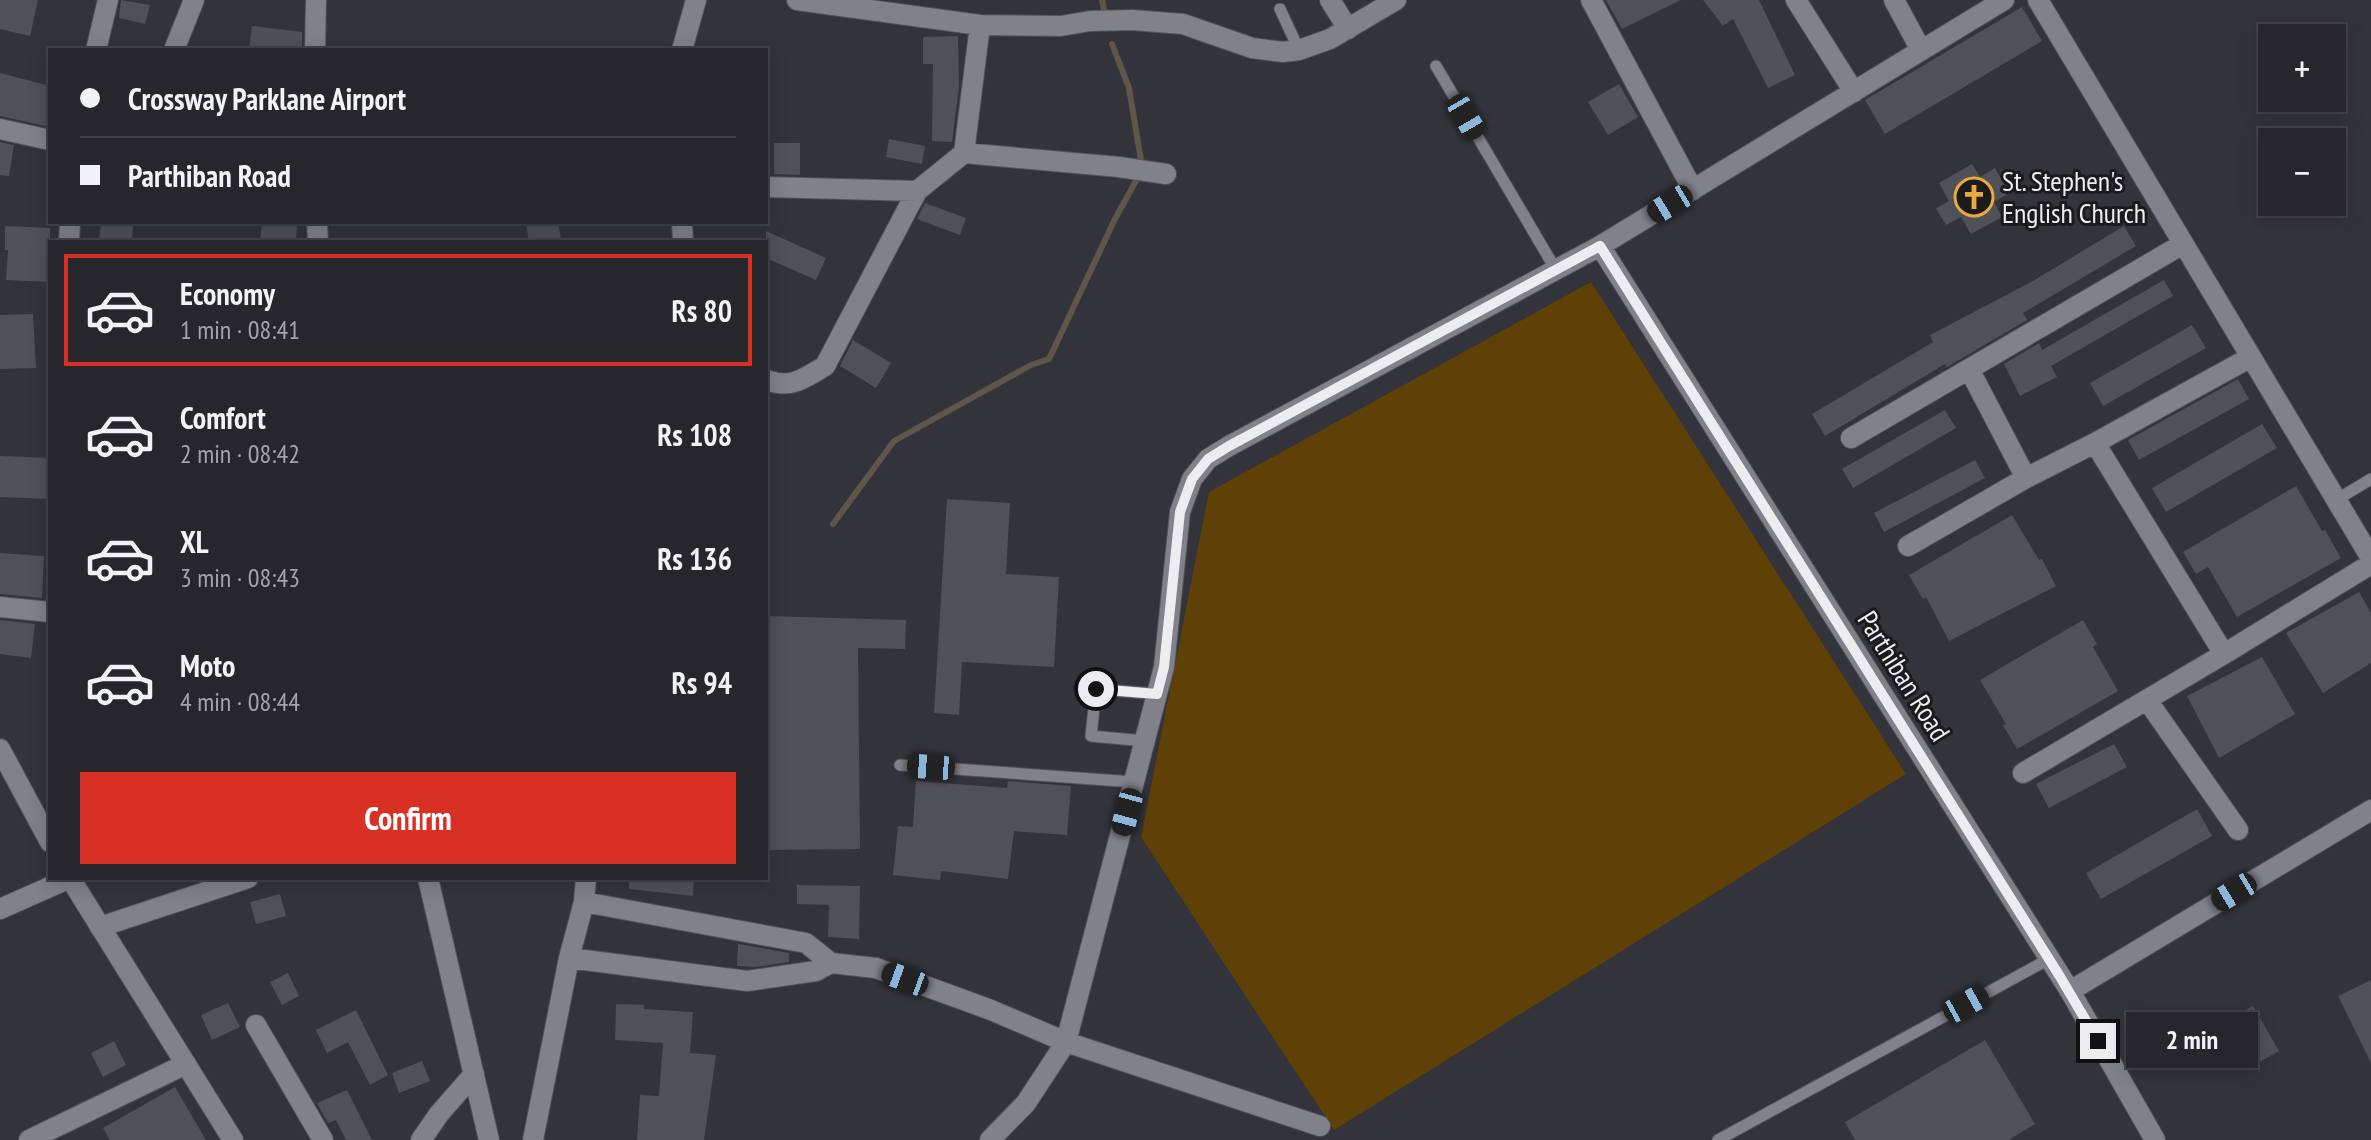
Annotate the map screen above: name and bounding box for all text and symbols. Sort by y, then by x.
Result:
map controls [2258,24,2346,216]
button: + [2258,24,2346,112]
text: Crossway Parklane Airport [128,79,406,118]
car [1444,90,1488,144]
button: − [2258,128,2346,216]
text: Parthiban Road [128,156,291,195]
place label: St. Stephen's English Church [2002,162,2146,231]
church icon: St. Stephen's English Church [1953,176,1995,218]
car [1643,181,1697,227]
icon: car [84,274,156,346]
text: Economy [180,274,275,313]
text: Rs 80 [672,291,732,330]
text: 1 min · 08:41 [180,313,300,346]
icon: car [84,398,156,470]
text: Comfort [180,398,266,437]
text: Rs 108 [657,415,732,454]
text: 2 min · 08:42 [180,437,300,470]
icon: car [84,522,156,594]
text: XL [180,522,209,561]
text: Rs 136 [657,539,732,578]
text: 3 min · 08:43 [180,561,300,594]
street label: Parthiban Road [1850,604,1959,748]
icon: car [84,646,156,718]
text: Moto [180,646,235,685]
text: Rs 94 [672,663,732,702]
route start [1078,671,1114,707]
text: 4 min · 08:44 [180,685,300,718]
car [906,753,956,781]
button: Confirm [80,772,736,864]
car [1109,786,1145,838]
car [2207,869,2261,915]
car [878,960,932,998]
car [1939,982,1993,1026]
callout: 2 min [2126,1013,2258,1069]
route end [2080,1023,2116,1059]
text: 2 min [2166,1023,2218,1056]

